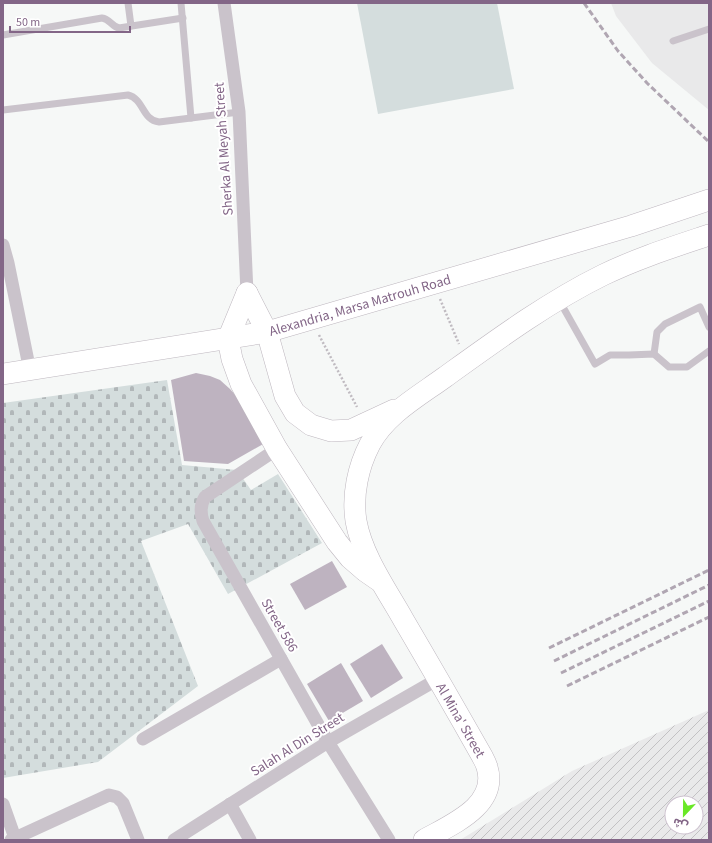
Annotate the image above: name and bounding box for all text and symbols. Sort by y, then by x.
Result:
scale bar [10,8,130,34]
text: 50 m [16,14,40,31]
street label: Sherka Al Meyah Street [209,81,239,216]
street label: Alexandria, Marsa Matrouh Road [267,270,453,342]
street label: Street 586 [256,595,303,656]
street label: Al Mina' Street [431,679,490,762]
street label: Salah Al Din Street [247,708,348,782]
north arrow [664,795,704,835]
text: ش [671,814,690,834]

